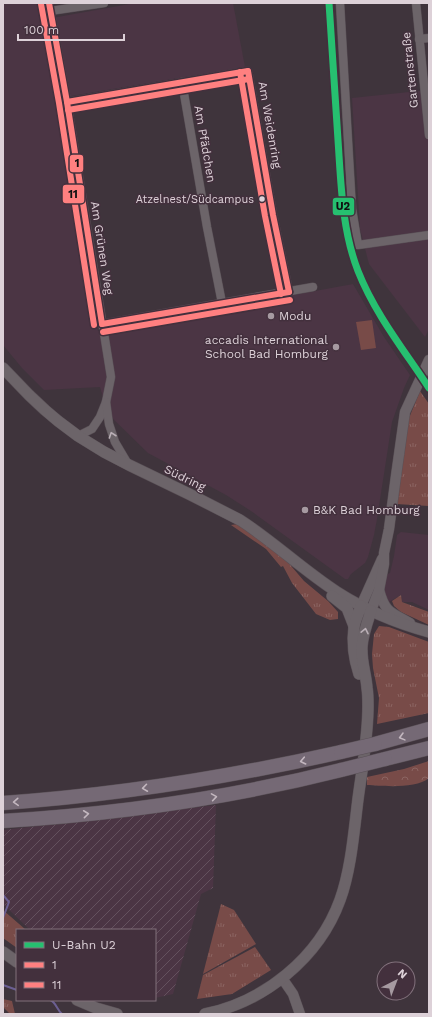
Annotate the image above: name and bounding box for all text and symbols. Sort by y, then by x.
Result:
scale bar [18,16,124,42]
text: 100 m [24,23,59,37]
street label: Gartenstraße [399,31,421,109]
street label: Am Weidenring [255,80,285,170]
street label: Am Pfädchen [191,104,219,184]
line badge: 1 [69,154,84,173]
text: 1 [75,157,79,170]
line badge: 11 [62,184,85,204]
text: 11 [68,188,78,201]
place label: Atzelnest/Südcampus [136,193,254,206]
marker: Atzelnest/Südcampus [257,194,267,204]
line badge: U2 [332,197,355,216]
street label: Am Grünen Weg [88,200,116,296]
text: U2 [336,200,351,213]
place label: Modu [279,309,311,323]
marker: Modu [266,311,276,321]
place label: accadis International School Bad Homburg [205,333,329,361]
marker: accadis International School Bad Homburg [331,342,341,352]
one-way arrow [109,432,117,439]
street label: Südring [162,462,209,494]
place label: B&K Bad Homburg [313,503,420,517]
marker: B&K Bad Homburg [300,505,310,515]
one-way arrow [361,628,369,634]
one-way arrow [399,732,406,741]
one-way arrow [300,756,306,764]
one-way arrow [142,783,148,792]
one-way arrow [211,793,217,802]
one-way arrow [13,797,19,806]
one-way arrow [83,810,89,819]
legend [16,929,156,1001]
text: U-Bahn U2 [52,938,116,952]
text: 1 [52,958,57,972]
north arrow [376,961,416,1001]
text: N [395,966,410,981]
text: 11 [52,978,61,992]

